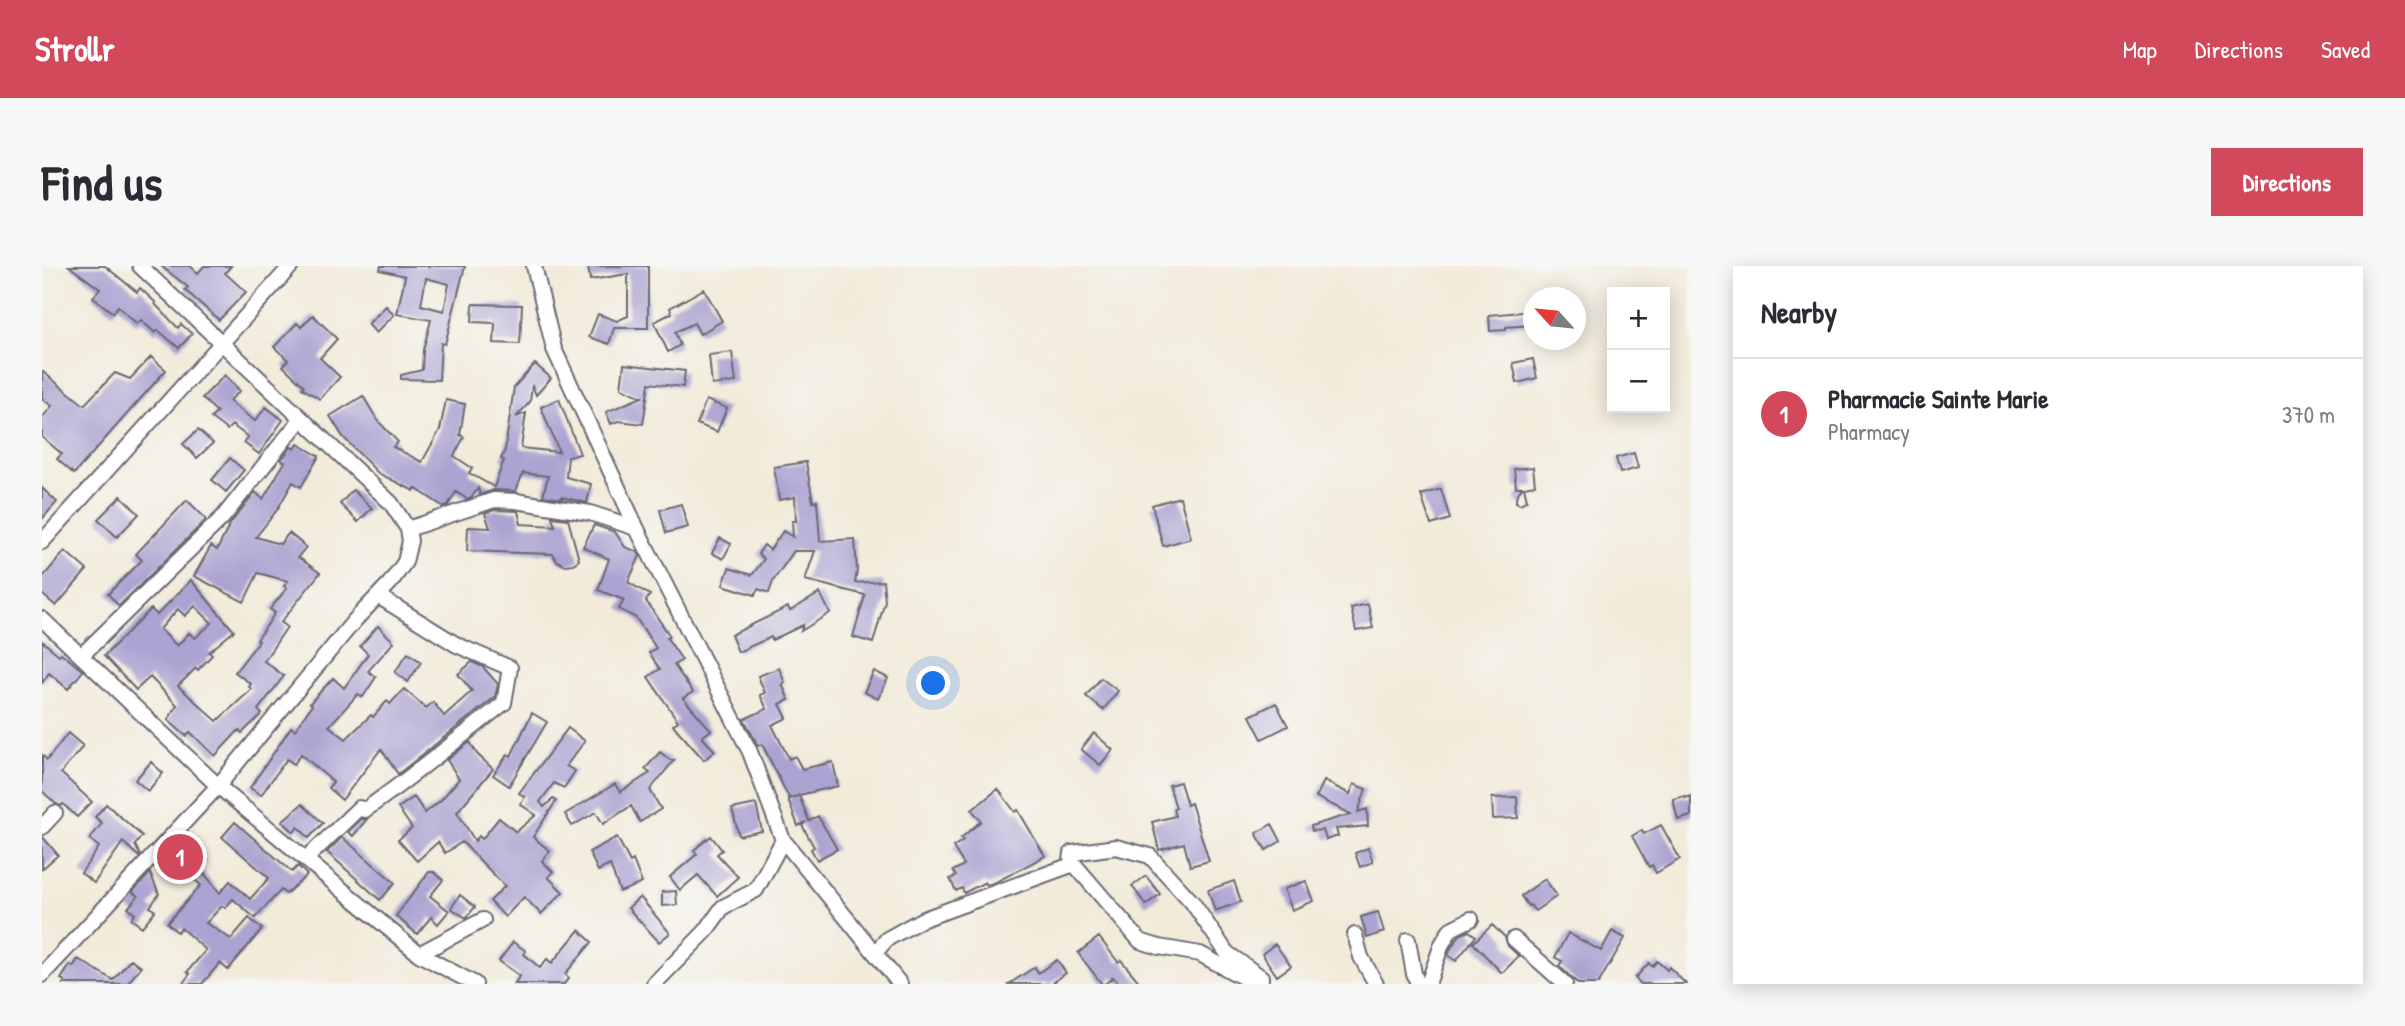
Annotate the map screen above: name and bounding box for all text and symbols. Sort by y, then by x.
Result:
text: Strollr [35,27,114,71]
text: Map [2123,33,2157,65]
text: Directions [2195,33,2283,65]
text: Saved [2321,33,2370,65]
button: Directions [2211,148,2363,216]
text: Find us [42,149,162,215]
north arrow [1523,287,1586,350]
map controls [1607,287,1670,413]
button: + [1607,287,1670,350]
text: Nearby [1761,292,1837,332]
button: − [1607,350,1670,413]
text: Pharmacie Sainte Marie [1828,381,2049,416]
text: 1 [1780,399,1788,430]
text: 370 m [2282,399,2335,430]
text: Pharmacy [1828,416,1910,447]
your location [916,666,950,700]
pin: 1 [157,831,203,883]

